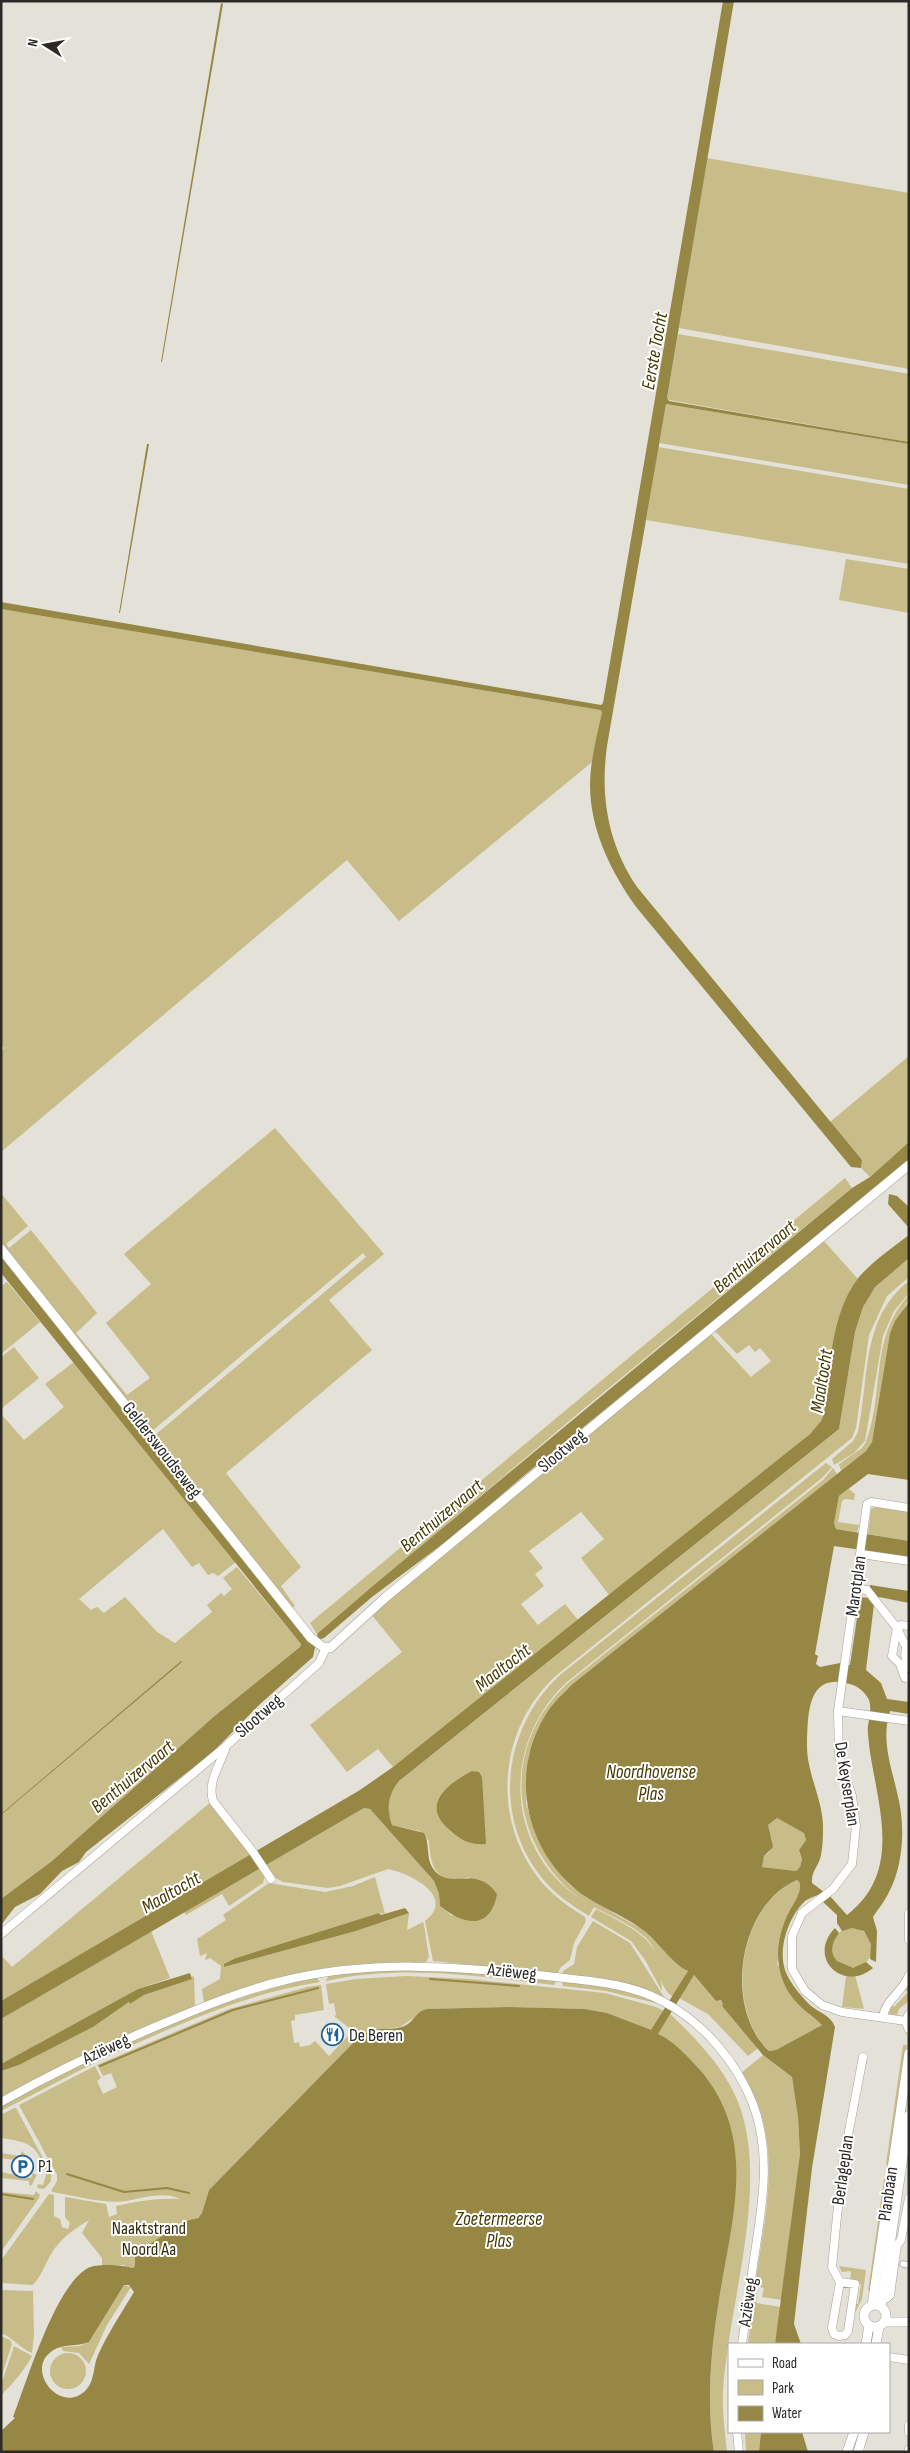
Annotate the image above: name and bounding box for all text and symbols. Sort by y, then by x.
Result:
north arrow [20,20,70,70]
text: N [24,37,42,48]
water label: Eerste Tocht [637,309,673,391]
water label: Benthuizervaart [709,1215,802,1298]
water label: Maaltocht [806,1346,839,1415]
street label: Gelderswoudseweg [118,1398,206,1502]
street label: Slootweg [534,1425,590,1477]
water label: Benthuizervaart [396,1474,489,1557]
street label: Marotplan [841,1554,871,1618]
water label: Maaltocht [471,1638,536,1697]
street label: Slootweg [231,1690,287,1742]
water label: Benthuizervaart [87,1735,180,1818]
street label: De Keyserplan [830,1740,864,1828]
water label: Noordhovense Plas [606,1761,696,1806]
water label: Maaltocht [137,1866,206,1919]
street label: Aziëweg [485,1959,538,1985]
restaurant icon: De Beren [321,2023,345,2047]
place label: De Beren [349,2025,403,2046]
street label: Aziëweg [78,2029,133,2069]
street label: Berlageplan [828,2134,858,2206]
parking icon: P1 [10,2154,34,2178]
place label: P1 [38,2156,53,2177]
street label: Planbaan [874,2166,902,2222]
water label: Zoetermeerse Plas [455,2208,543,2253]
park label: Naaktstrand Noord Aa [112,2218,186,2260]
street label: Aziëweg [734,2276,762,2329]
legend [728,2343,890,2433]
text: Road [772,2354,797,2373]
text: Park [772,2379,794,2398]
text: Water [772,2404,803,2423]

